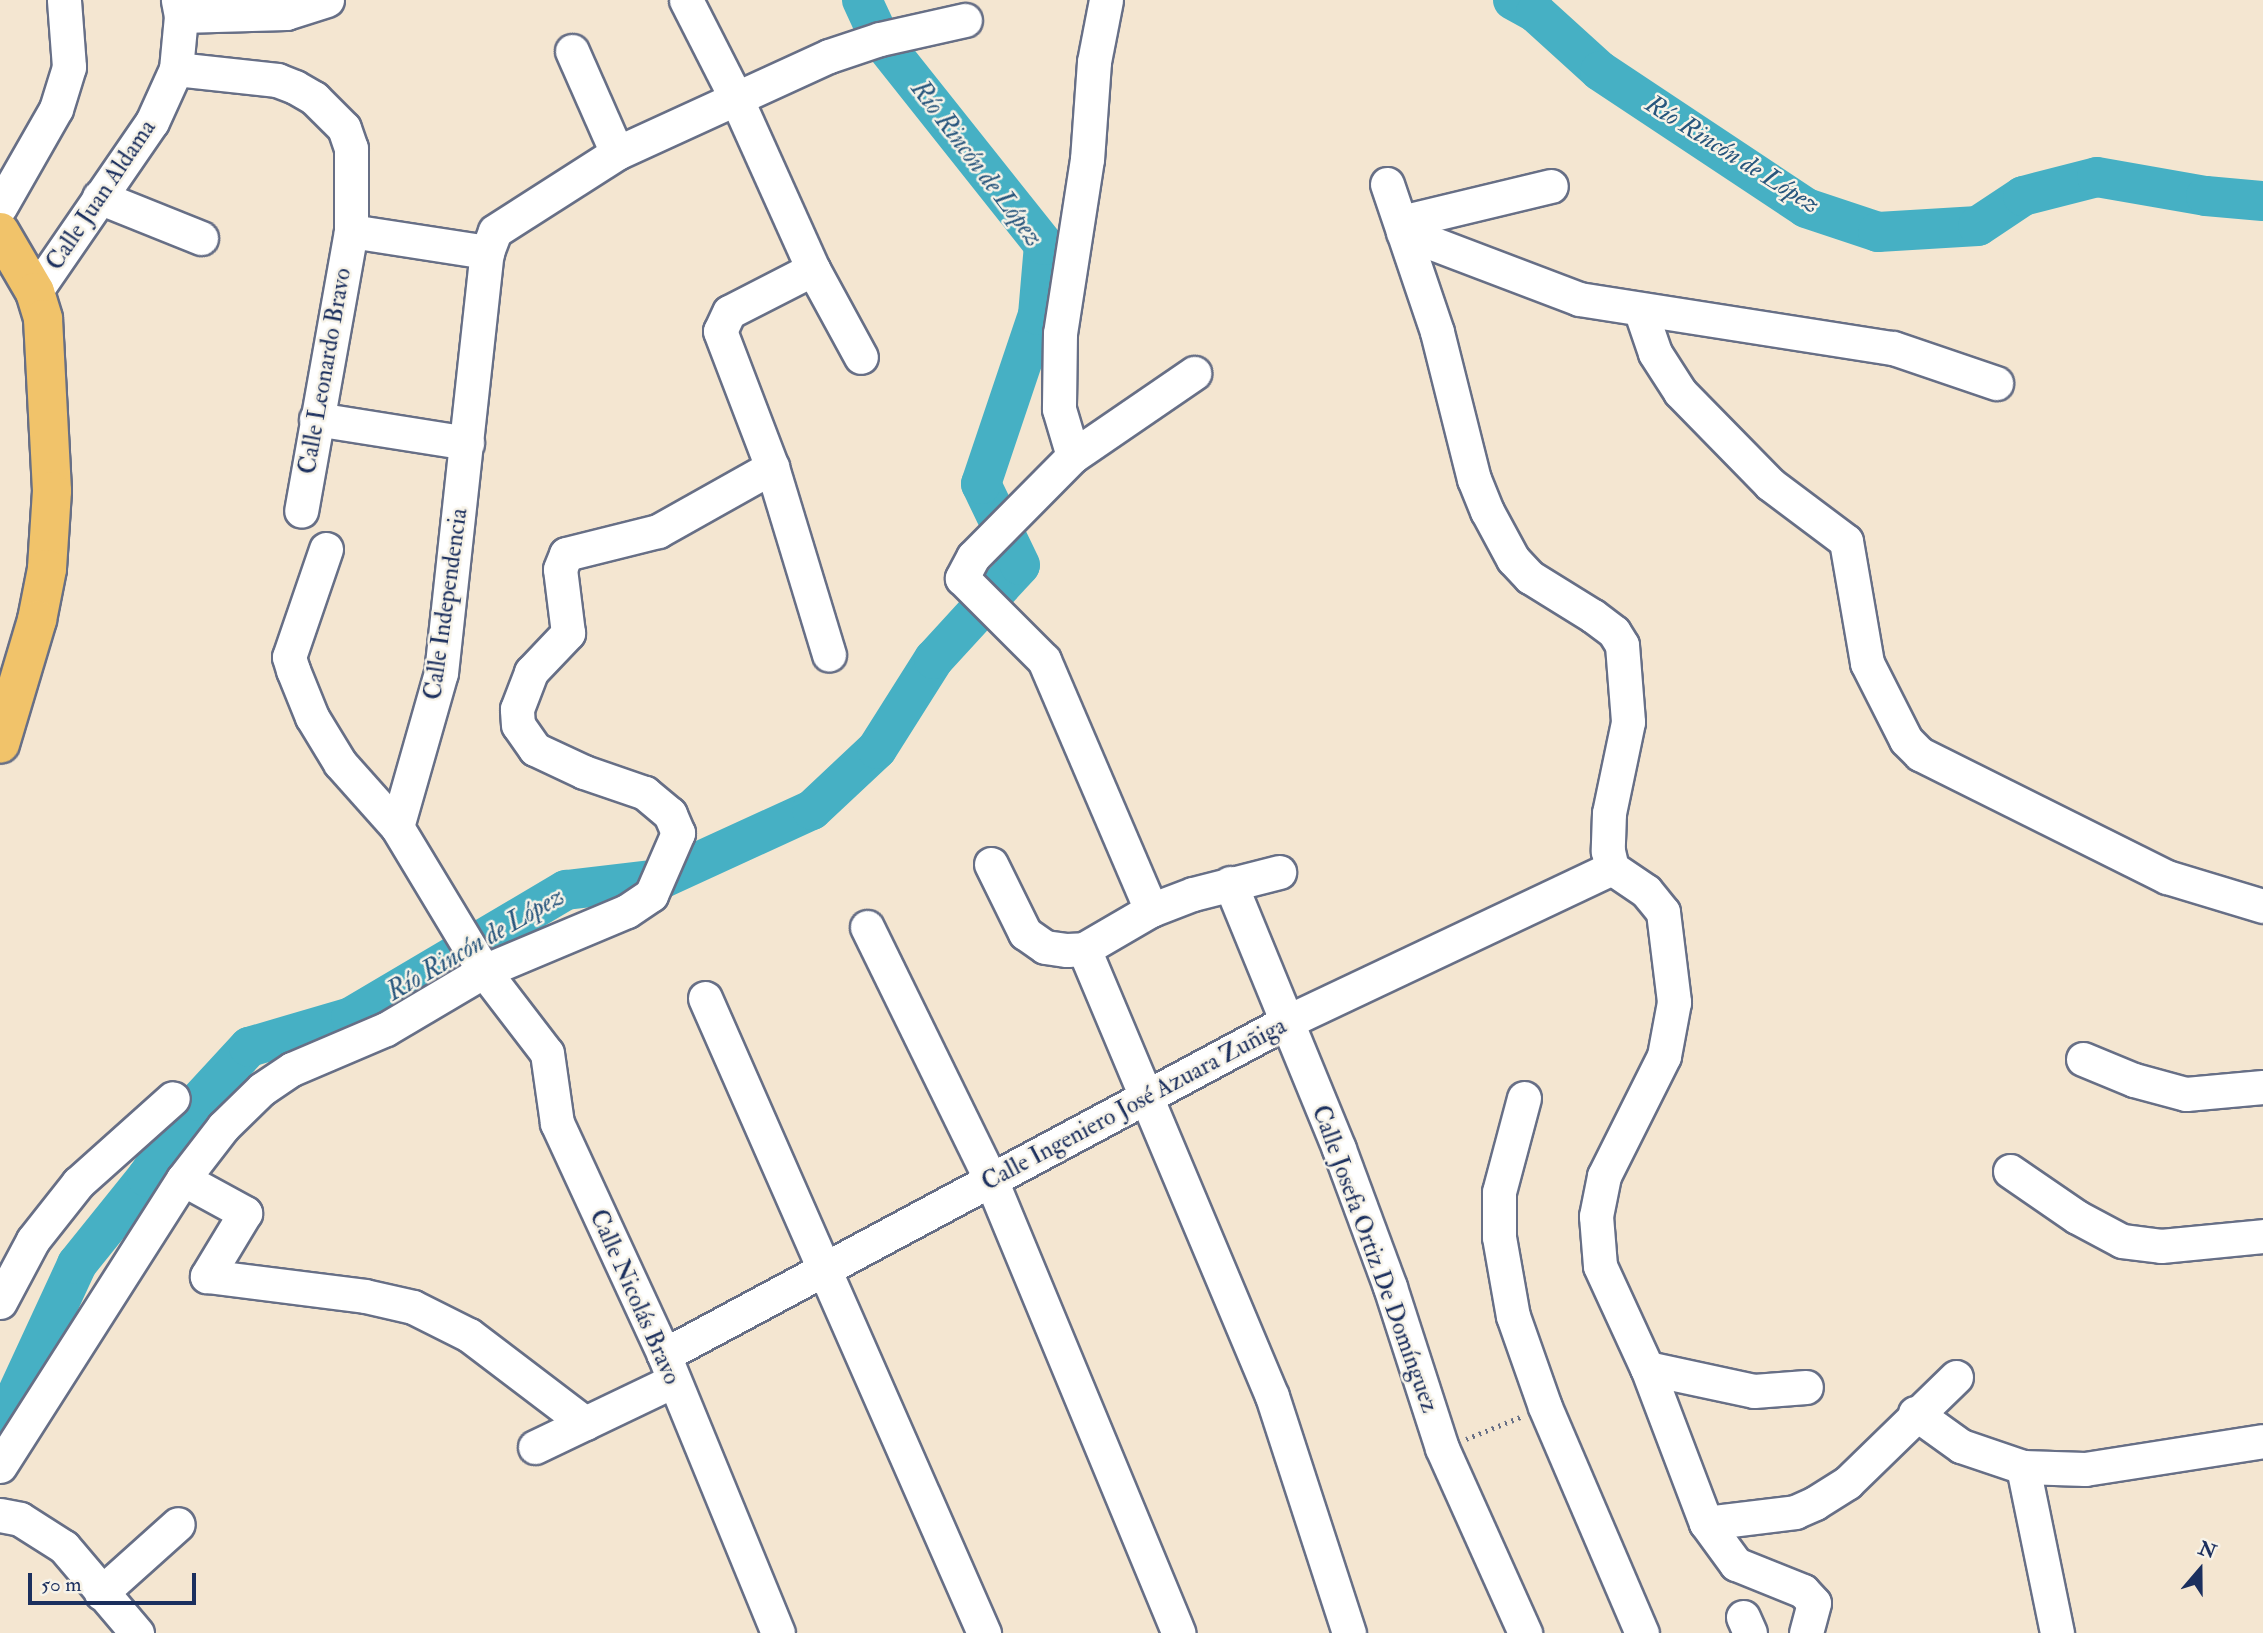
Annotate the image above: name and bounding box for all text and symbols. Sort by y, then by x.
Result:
water label: Río Rincón de López [904,75,1048,253]
water label: Río Rincón de López [1639,89,1825,221]
street label: Calle Juan Aldama [40,114,162,276]
street label: Calle Leonardo Bravo [293,266,357,476]
street label: Calle Independencia [418,506,474,702]
water label: Río Rincón de López [382,882,570,1008]
street label: Calle Ingeniero José Azuara Zuñiga [977,1011,1291,1197]
street label: Calle Josefa Ortiz De Domínguez [1306,1101,1444,1417]
street label: Calle Nicolás Bravo [584,1205,686,1389]
north arrow [2165,1535,2235,1605]
text: N [2195,1536,2219,1564]
scale bar [32,1560,200,1604]
text: 50 m [41,1571,82,1598]

